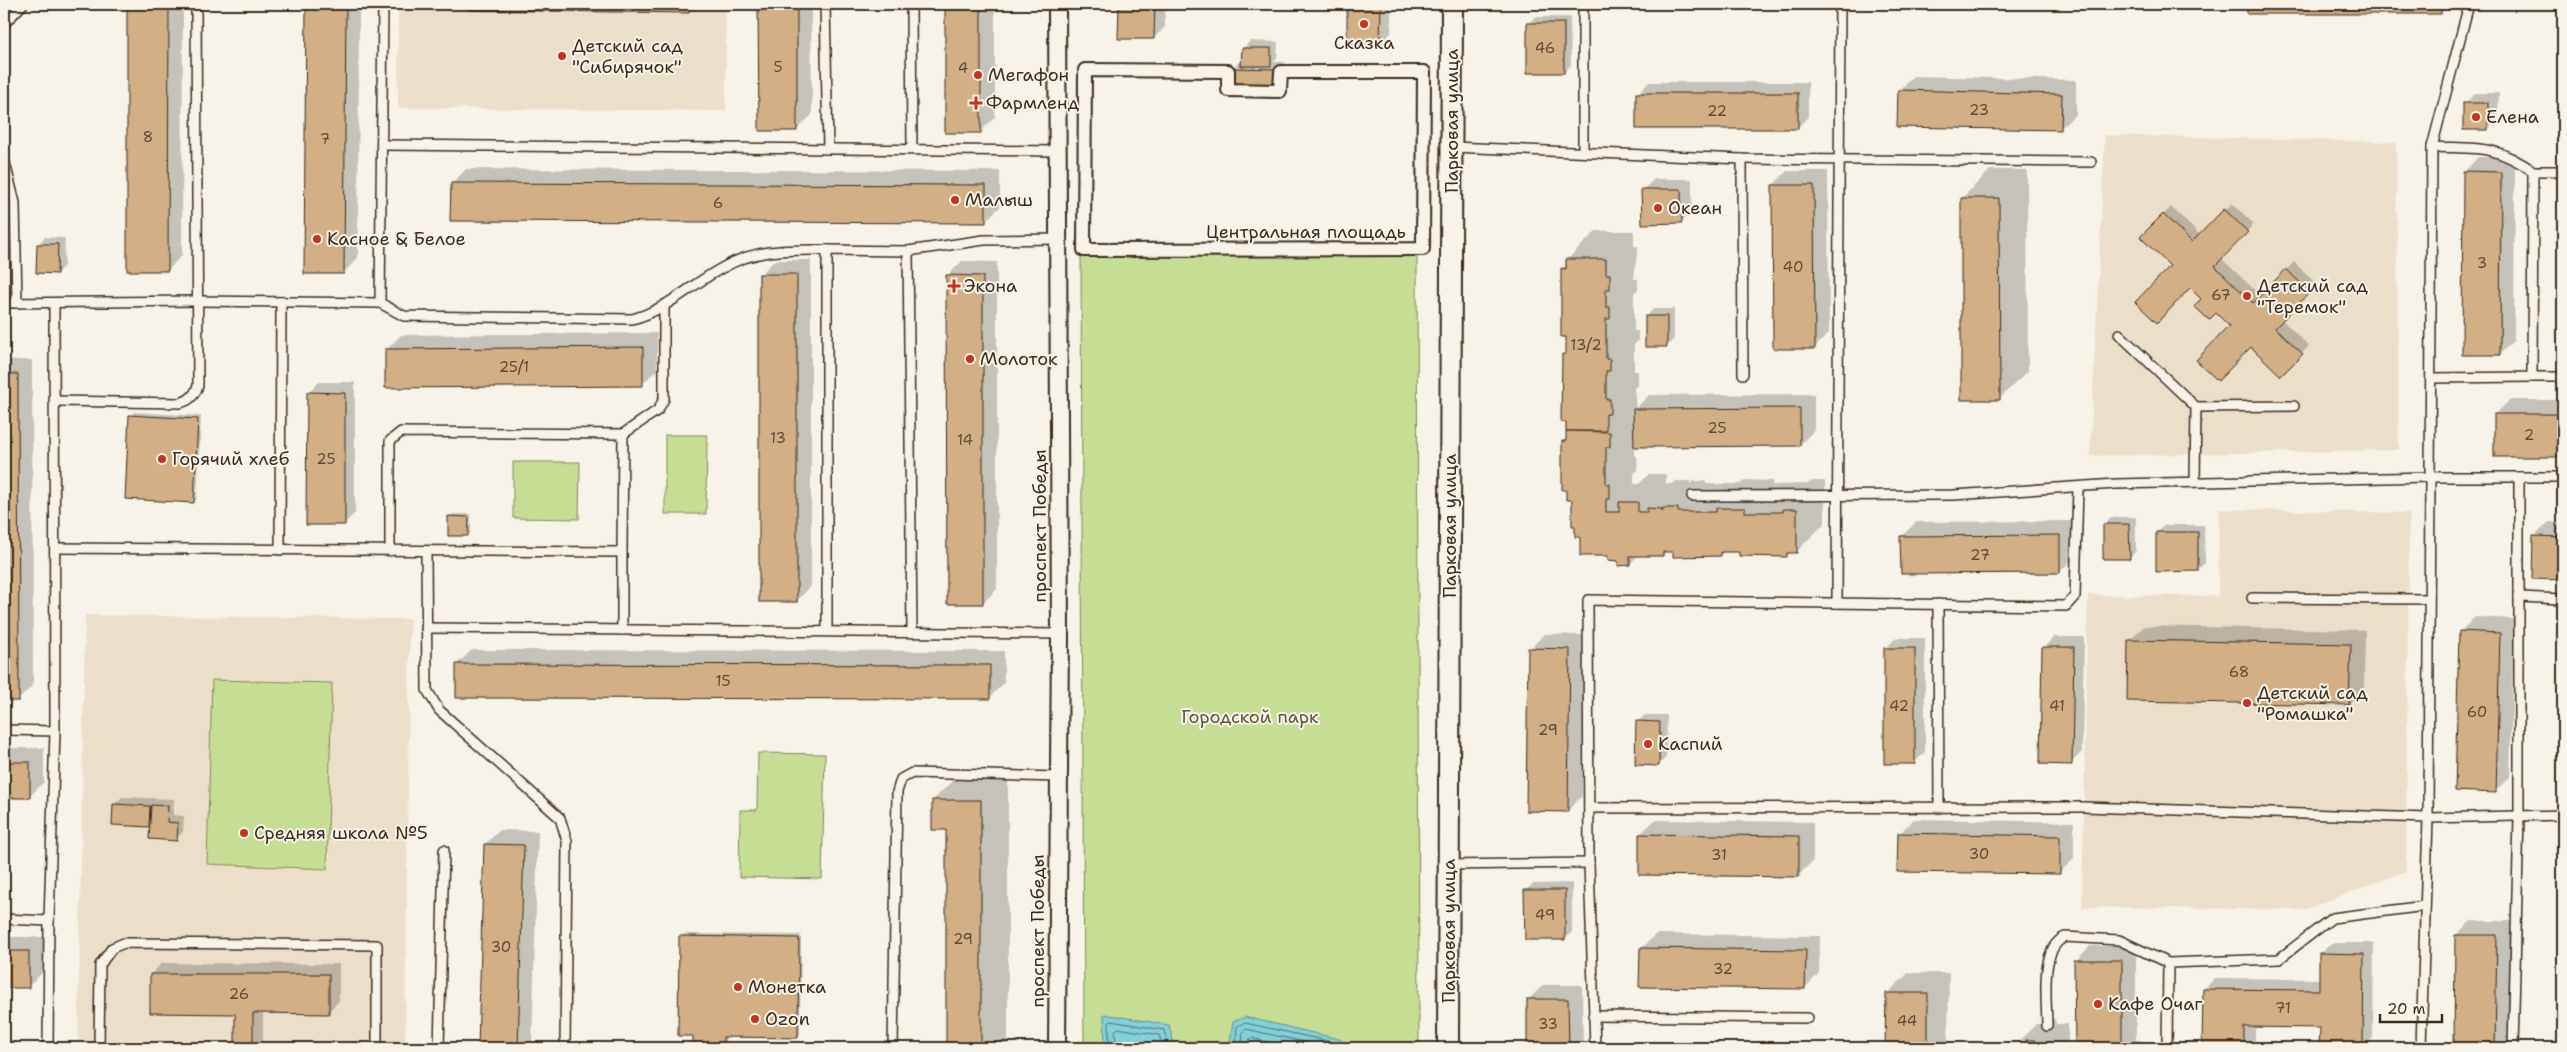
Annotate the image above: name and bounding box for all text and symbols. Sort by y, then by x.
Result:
marker: Сказка [1358,18,1370,30]
place label: Сказка [1334,31,1394,55]
place label: Детский сад "Сибирячок" [572,34,684,79]
house number: 46 [1535,38,1555,58]
street label: Парковая улица [1440,49,1464,193]
marker: Детский сад "Сибирячок" [556,50,568,62]
house number: 5 [773,57,783,77]
house number: 4 [958,58,968,78]
place label: Мегафон [988,63,1069,87]
marker: Мегафон [972,69,984,81]
place label: Фармленд [986,91,1080,115]
marker: Фармленд [970,97,982,109]
house number: 23 [1969,100,1989,120]
house number: 22 [1707,101,1727,121]
place label: Елена [2486,105,2539,129]
marker: Елена [2470,111,2482,123]
house number: 8 [143,127,153,147]
house number: 7 [320,129,330,149]
place label: Малыш [965,188,1033,212]
house number: 6 [713,193,723,213]
marker: Малыш [949,194,961,206]
place label: Океан [1668,196,1722,220]
marker: Океан [1652,202,1664,214]
street label: Центральная площадь [1206,220,1406,244]
place label: Касное & Белое [327,227,466,251]
marker: Касное & Белое [311,233,323,245]
house number: 3 [2477,253,2487,273]
house number: 40 [1783,257,1803,277]
place label: Экона [964,274,1017,298]
place label: Детский сад "Теремок" [2257,274,2369,319]
marker: Экона [948,280,960,292]
house number: 67 [2211,285,2231,305]
marker: Детский сад "Теремок" [2241,290,2253,302]
house number: 13/2 [1570,335,1602,355]
place label: Молоток [980,347,1058,371]
marker: Молоток [964,353,976,365]
house number: 25/1 [499,357,529,377]
house number: 25 [1707,418,1727,438]
house number: 2 [2524,425,2534,445]
house number: 13 [770,428,786,448]
house number: 14 [957,430,973,450]
place label: Горячий хлеб [172,447,289,471]
house number: 25 [316,449,336,469]
street label: проспект Победы [1028,450,1052,602]
marker: Горячий хлеб [156,453,168,465]
street label: Парковая улица [1438,454,1462,598]
house number: 27 [1970,545,1990,565]
house number: 68 [2229,662,2249,682]
house number: 15 [715,671,731,691]
place label: Детский сад "Ромашка" [2257,681,2369,726]
house number: 42 [1889,696,1909,716]
house number: 41 [2049,696,2065,716]
marker: Детский сад "Ромашка" [2241,697,2253,709]
house number: 60 [2467,702,2487,722]
park label: Городской парк [1181,705,1319,729]
house number: 29 [1538,720,1558,740]
place label: Каспий [1658,732,1723,756]
marker: Каспий [1642,738,1654,750]
place label: Средняя школа №5 [254,821,428,845]
marker: Средняя школа №5 [238,827,250,839]
house number: 30 [1969,844,1989,864]
house number: 31 [1711,845,1727,865]
street label: проспект Победы [1026,855,1050,1007]
street label: Парковая улица [1437,859,1461,1003]
house number: 49 [1535,905,1555,925]
house number: 29 [953,929,973,949]
house number: 30 [491,937,511,957]
house number: 32 [1713,959,1733,979]
place label: Монетка [748,975,826,999]
marker: Монетка [732,981,744,993]
house number: 26 [229,984,249,1004]
place label: Кафе Очаг [2108,992,2202,1016]
scale bar [2380,992,2442,1024]
marker: Кафе Очаг [2092,998,2104,1010]
house number: 71 [2275,998,2291,1018]
text: 20 m [2387,999,2426,1019]
place label: Ozon [765,1007,810,1031]
house number: 44 [1897,1011,1917,1031]
marker: Ozon [749,1013,761,1025]
house number: 33 [1538,1014,1558,1034]

